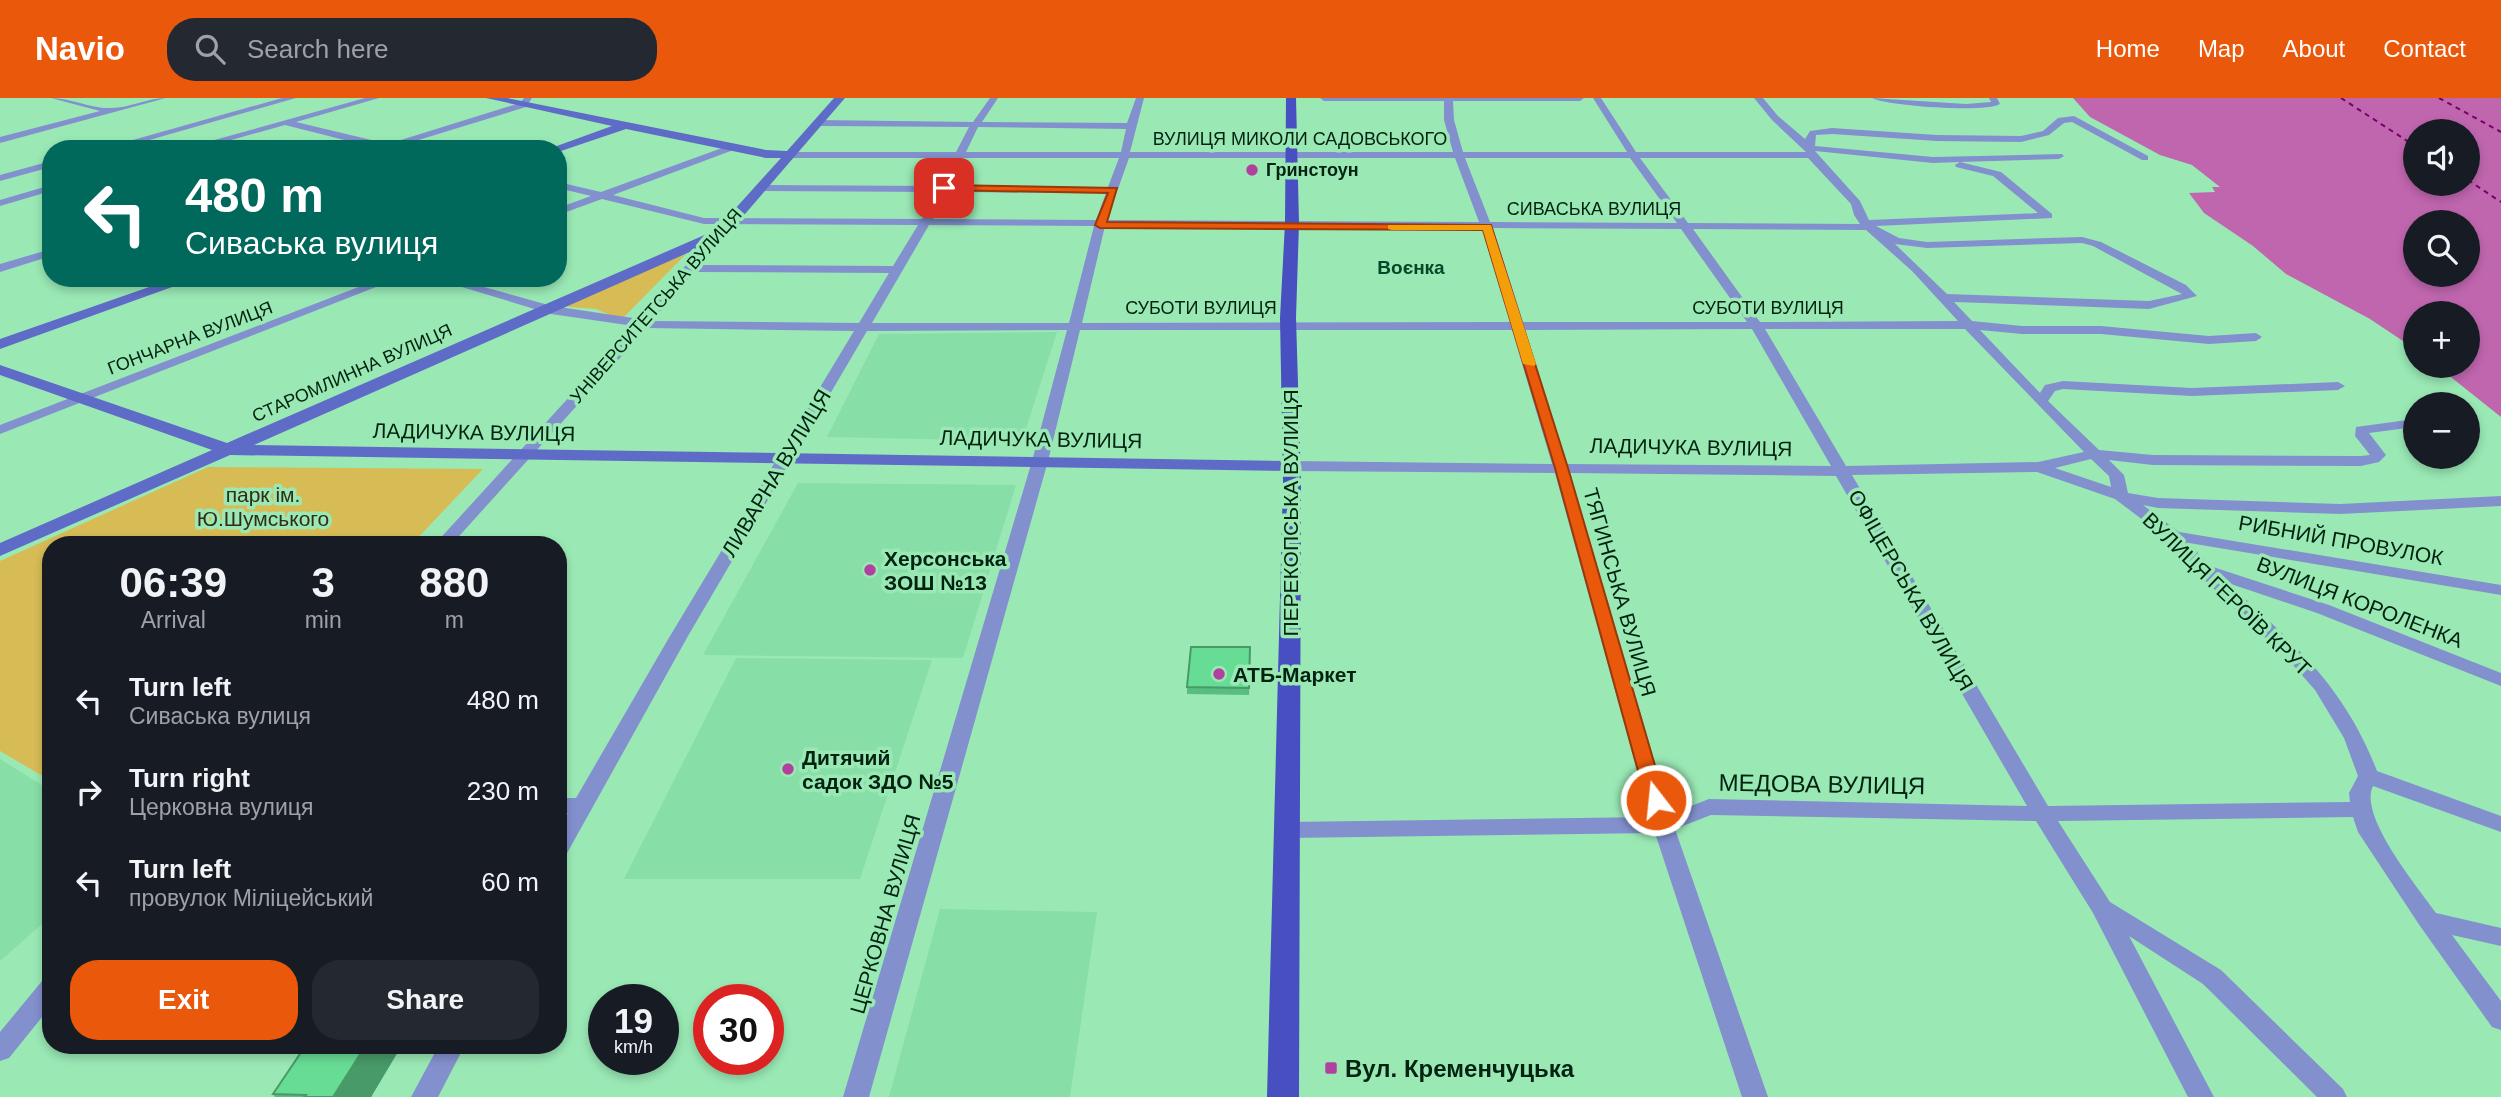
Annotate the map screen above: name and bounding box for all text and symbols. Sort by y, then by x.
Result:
search box [167,18,657,81]
text: Navio [35,30,125,67]
icon: search [191,30,229,68]
text: Search here [247,34,389,64]
text: Home [2096,35,2160,62]
text: Map [2198,35,2245,62]
text: About [2283,35,2345,62]
text: Contact [2383,35,2466,62]
map controls [2403,119,2480,469]
button: sound [2403,119,2480,196]
street label: ВУЛИЦЯ МИКОЛИ САДОВСЬКОГО [1153,129,1447,149]
pin [914,158,974,218]
place label: Гринстоун [1266,160,1359,180]
marker: Гринстоун [1244,162,1260,178]
icon: left [70,168,161,259]
text: 480 m [185,168,324,222]
icon: arrive [925,169,963,207]
street label: СИВАСЬКА ВУЛИЦЯ [1507,199,1681,219]
street label: УНІВЕРСИТЕТСЬКА ВУЛИЦЯ [566,205,746,407]
button: search [2403,210,2480,287]
text: Сиваська вулиця [185,225,438,261]
district label: Воєнка [1377,257,1445,278]
street label: ГОНЧАРНА ВУЛИЦЯ [105,297,275,379]
street label: СУБОТИ ВУЛИЦЯ [1125,298,1277,318]
street label: СУБОТИ ВУЛИЦЯ [1692,298,1844,318]
button: + [2403,301,2480,378]
street label: СТАРОМЛИННА ВУЛИЦЯ [249,320,455,426]
street label: ЛИВАРНА ВУЛИЦЯ [717,385,835,561]
street label: ПЕРЕКОПСЬКА ВУЛИЦЯ [1279,389,1302,637]
button: − [2403,392,2480,469]
street label: ЛАДИЧУКА ВУЛИЦЯ [372,419,576,445]
street label: ЛАДИЧУКА ВУЛИЦЯ [939,426,1143,452]
street label: ЛАДИЧУКА ВУЛИЦЯ [1589,434,1793,460]
park label: парк ім. Ю.Шумського [197,483,329,530]
street label: ТЯГИНСЬКА ВУЛИЦЯ [1579,485,1661,699]
street label: ОФІЦЕРСЬКА ВУЛИЦЯ [1844,486,1978,694]
street label: ВУЛИЦЯ ГЕРОЇВ КРУТ [2138,508,2316,680]
street label: РИБНИЙ ПРОВУЛОК [2237,511,2446,569]
place label: Херсонська ЗОШ №13 [884,547,1007,594]
street label: ВУЛИЦЯ КОРОЛЕНКА [2254,552,2466,652]
text: 06:39 [120,559,227,606]
text: 3 [311,559,335,606]
text: 880 [419,559,489,606]
marker: Херсонська ЗОШ №13 [862,562,878,578]
text: Arrival [141,607,206,633]
text: min [305,607,342,633]
text: m [445,607,464,633]
place label: АТБ-Маркет [1233,663,1357,686]
marker: АТБ-Маркет [1211,666,1227,682]
text: Turn left [129,672,231,702]
icon: left [70,682,108,720]
text: 480 m [467,685,539,715]
text: Сиваська вулиця [129,703,311,729]
place label: Дитячий садок ЗДО №5 [802,746,954,793]
marker: Дитячий садок ЗДО №5 [780,761,796,777]
text: Turn right [129,763,250,793]
position arrow [1619,763,1693,837]
street label: МЕДОВА ВУЛИЦЯ [1718,769,1926,799]
icon: right [70,773,108,811]
text: 230 m [467,776,539,806]
text: Церковна вулиця [129,794,313,820]
street label: ЦЕРКОВНА ВУЛИЦЯ [845,812,925,1016]
text: Turn left [129,854,231,884]
icon: left [70,864,108,902]
text: 60 m [481,867,539,897]
text: провулок Міліцейський [129,885,373,911]
button: Exit [70,960,298,1040]
button: Share [312,960,539,1040]
speed limit sign: 30 [693,984,784,1075]
text: 19 [614,1001,653,1040]
text: km/h [614,1037,653,1057]
place label: Вул. Кременчуцька [1345,1055,1575,1082]
marker: Вул. Кременчуцька [1323,1060,1339,1076]

